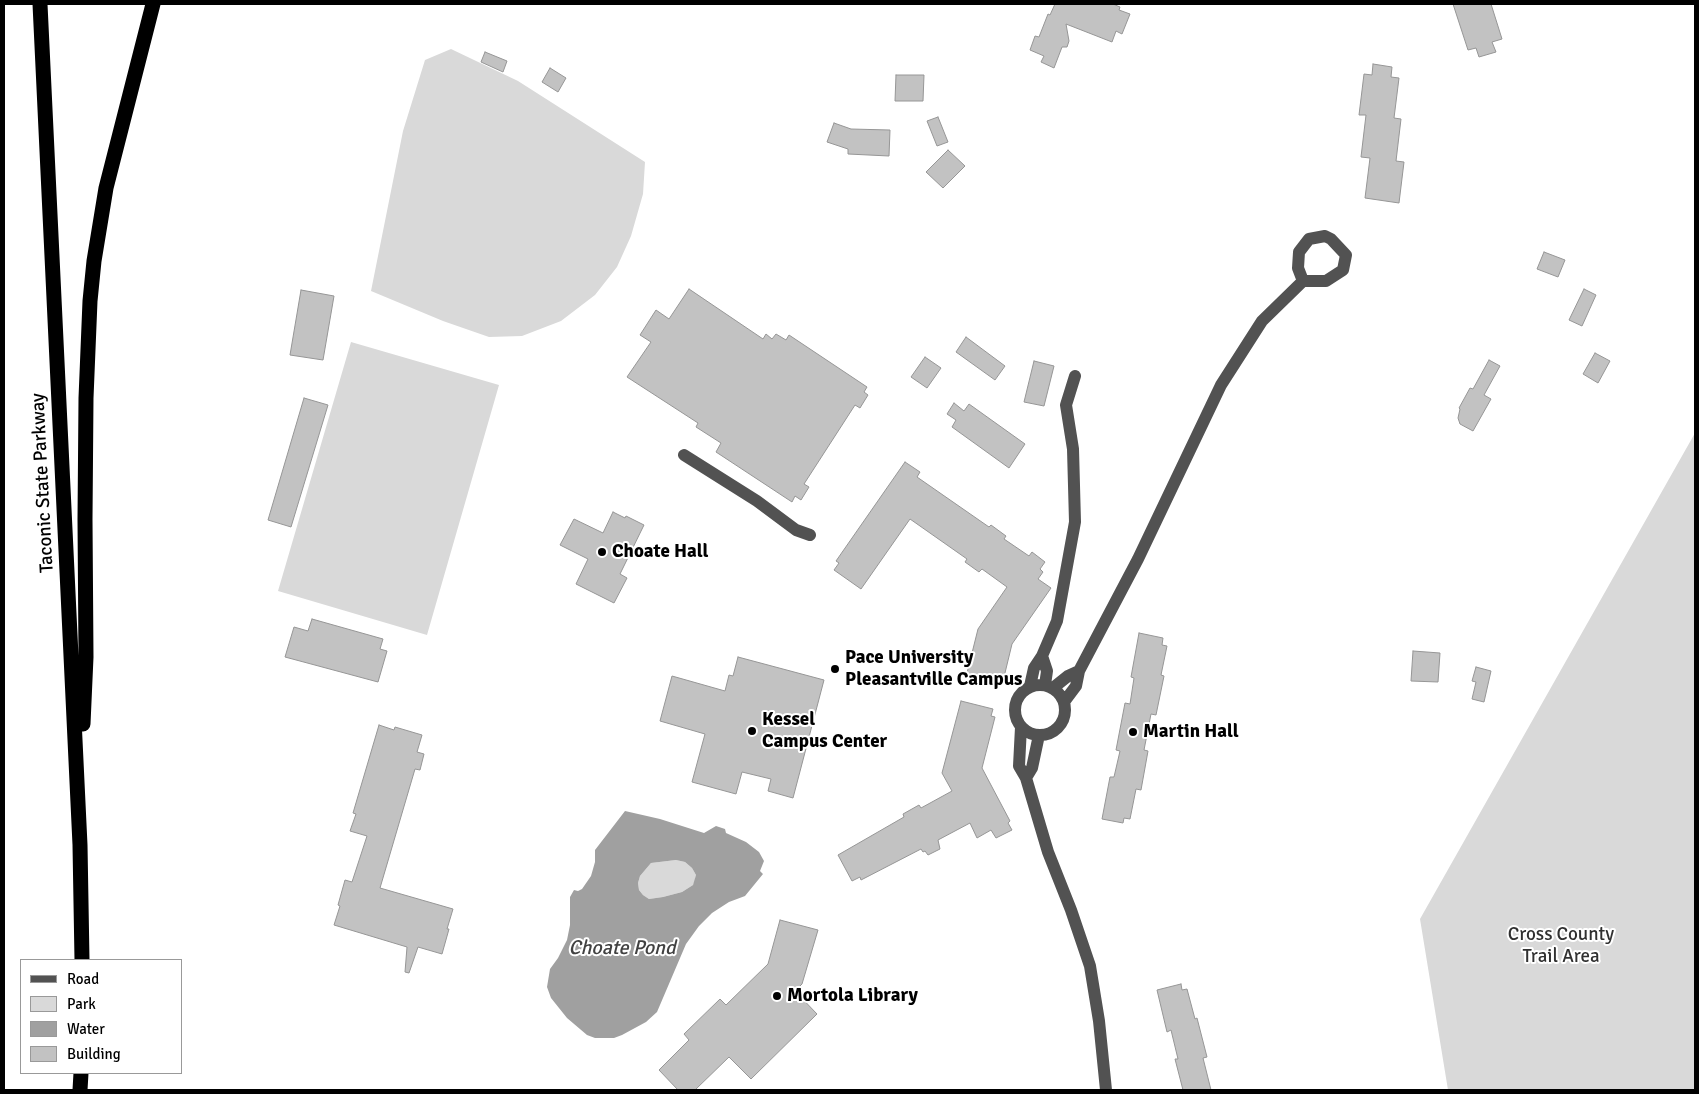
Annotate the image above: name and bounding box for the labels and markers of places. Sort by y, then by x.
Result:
place label: Choate Hall [612,541,708,563]
marker: Choate Hall [596,546,608,558]
place label: Pace University Pleasantville Campus [845,647,1022,691]
marker: Pace University Pleasantville Campus [829,663,841,675]
place label: Kessel Campus Center [762,709,887,753]
place label: Martin Hall [1143,721,1239,743]
marker: Kessel Campus Center [746,725,758,737]
marker: Martin Hall [1127,726,1139,738]
place label: Mortola Library [787,985,918,1007]
marker: Mortola Library [771,990,783,1002]

